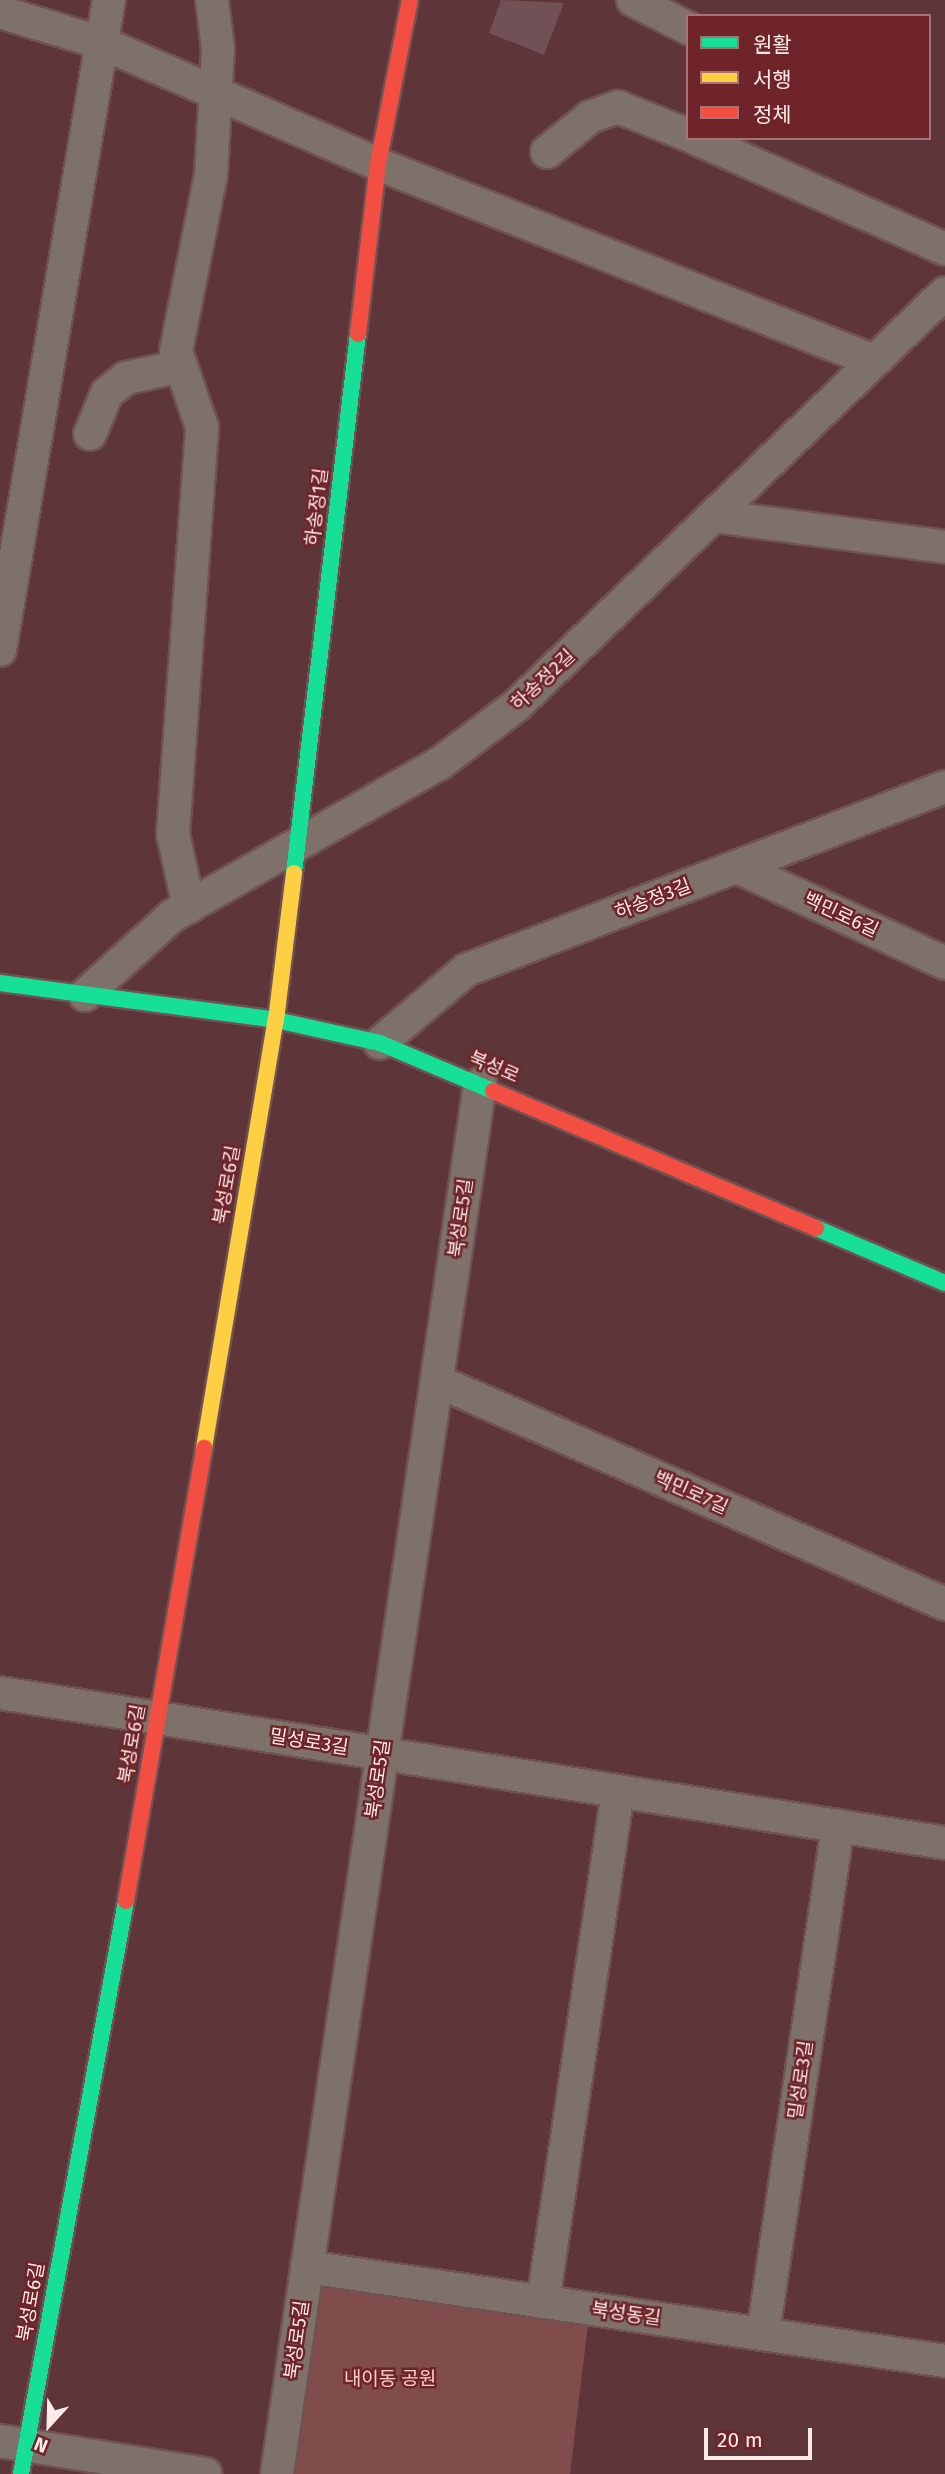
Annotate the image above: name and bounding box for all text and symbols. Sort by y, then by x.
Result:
legend [686,14,931,140]
text: 원활 [753,32,792,58]
text: 서행 [753,67,792,93]
text: 정체 [753,102,792,128]
street label: 하송정1길 [301,467,333,547]
street label: 하송정2길 [506,645,580,715]
street label: 하송정3길 [612,874,694,924]
street label: 백민로6길 [800,888,882,942]
street label: 북성로 [465,1046,523,1088]
street label: 북성로6길 [209,1144,245,1226]
street label: 북성로5길 [444,1177,478,1259]
street label: 백민로7길 [651,1467,731,1519]
street label: 북성로6길 [114,1703,150,1785]
street label: 밀성로3길 [268,1725,350,1759]
street label: 북성로5길 [361,1738,395,1820]
street label: 밀성로3길 [784,2039,818,2121]
street label: 북성로6길 [13,2261,49,2343]
street label: 북성동길 [590,2298,662,2330]
street label: 북성로5길 [280,2299,314,2381]
park label: 내이동 공원 [344,2368,436,2390]
north arrow [14,2390,84,2460]
scale bar [707,2414,816,2458]
text: 20 m [717,2427,763,2453]
text: N [31,2432,51,2458]

